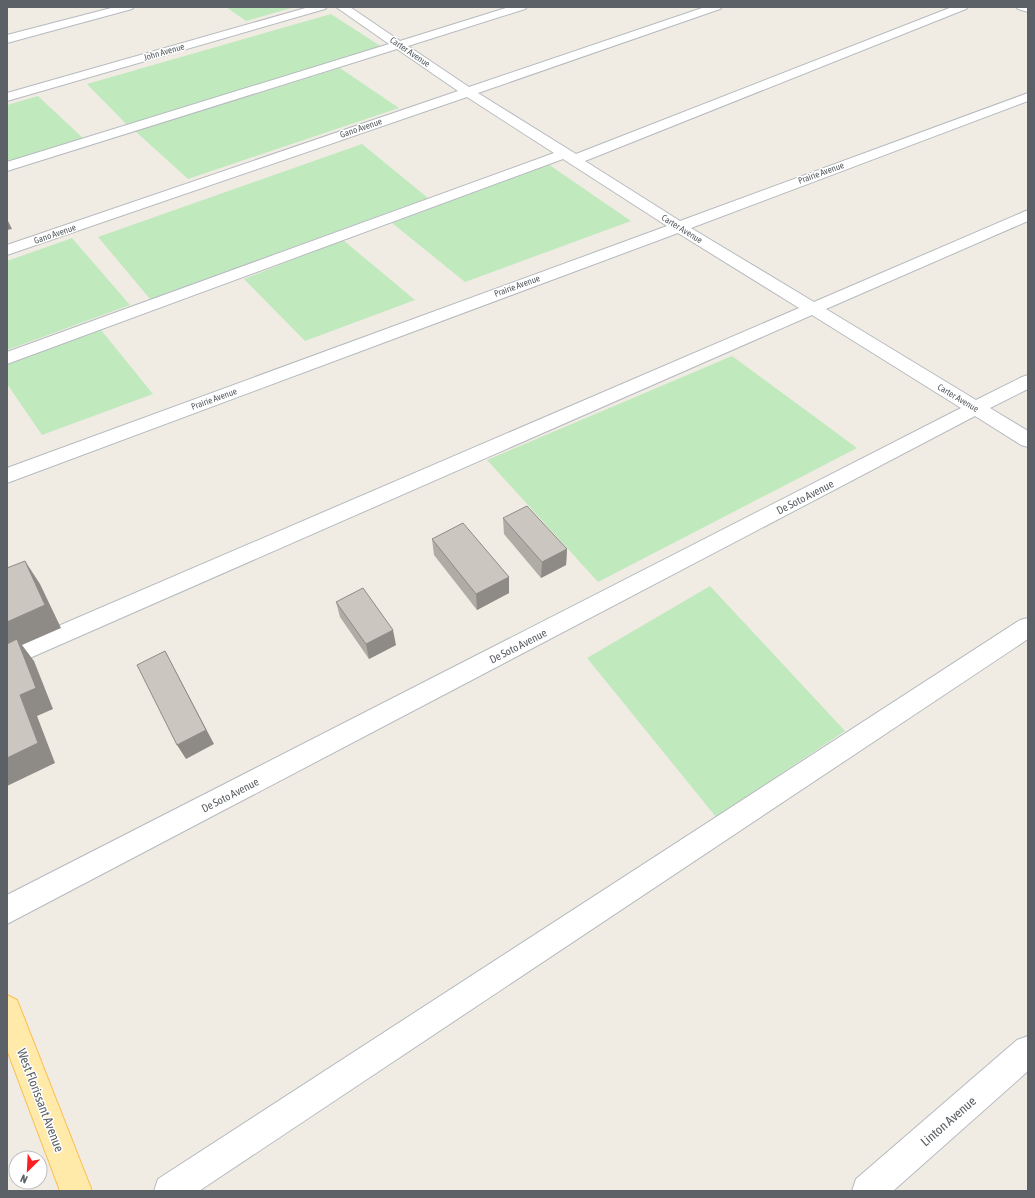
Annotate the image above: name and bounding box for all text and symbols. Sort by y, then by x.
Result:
street label: Carter Avenue [388,35,432,69]
street label: John Avenue [142,41,186,63]
street label: Gano Avenue [339,116,383,140]
street label: Prairie Avenue [797,160,845,186]
street label: Carter Avenue [660,213,704,245]
street label: Gano Avenue [33,222,77,246]
street label: Prairie Avenue [493,273,541,299]
street label: Carter Avenue [936,382,980,414]
street label: Prairie Avenue [190,386,238,412]
street label: De Soto Avenue [774,477,836,517]
street label: De Soto Avenue [487,626,549,666]
street label: De Soto Avenue [199,775,261,815]
street label: West Florissant Avenue [14,1046,67,1154]
street label: Linton Avenue [918,1093,979,1149]
north arrow [8,1150,48,1190]
text: N [19,1172,29,1186]

